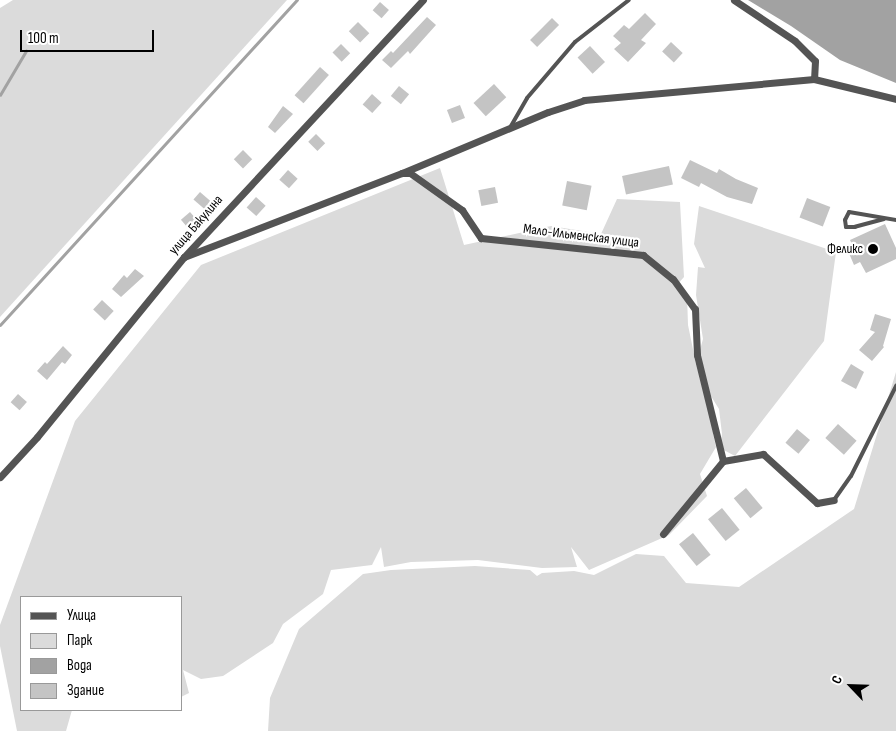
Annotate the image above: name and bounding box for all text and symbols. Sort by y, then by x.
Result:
scale bar [22,20,156,52]
text: 100 m [28,29,59,48]
street label: улица Бакулина [166,192,226,258]
street label: Мало-Ильменская улица [522,221,640,251]
place label: Феликс [827,241,863,257]
marker: Феликс [867,243,879,255]
legend [20,596,182,711]
text: Улица [67,606,96,625]
text: Парк [67,631,92,650]
text: Вода [67,656,92,675]
north arrow [826,661,876,711]
text: С [828,673,846,686]
text: Здание [67,681,104,700]

